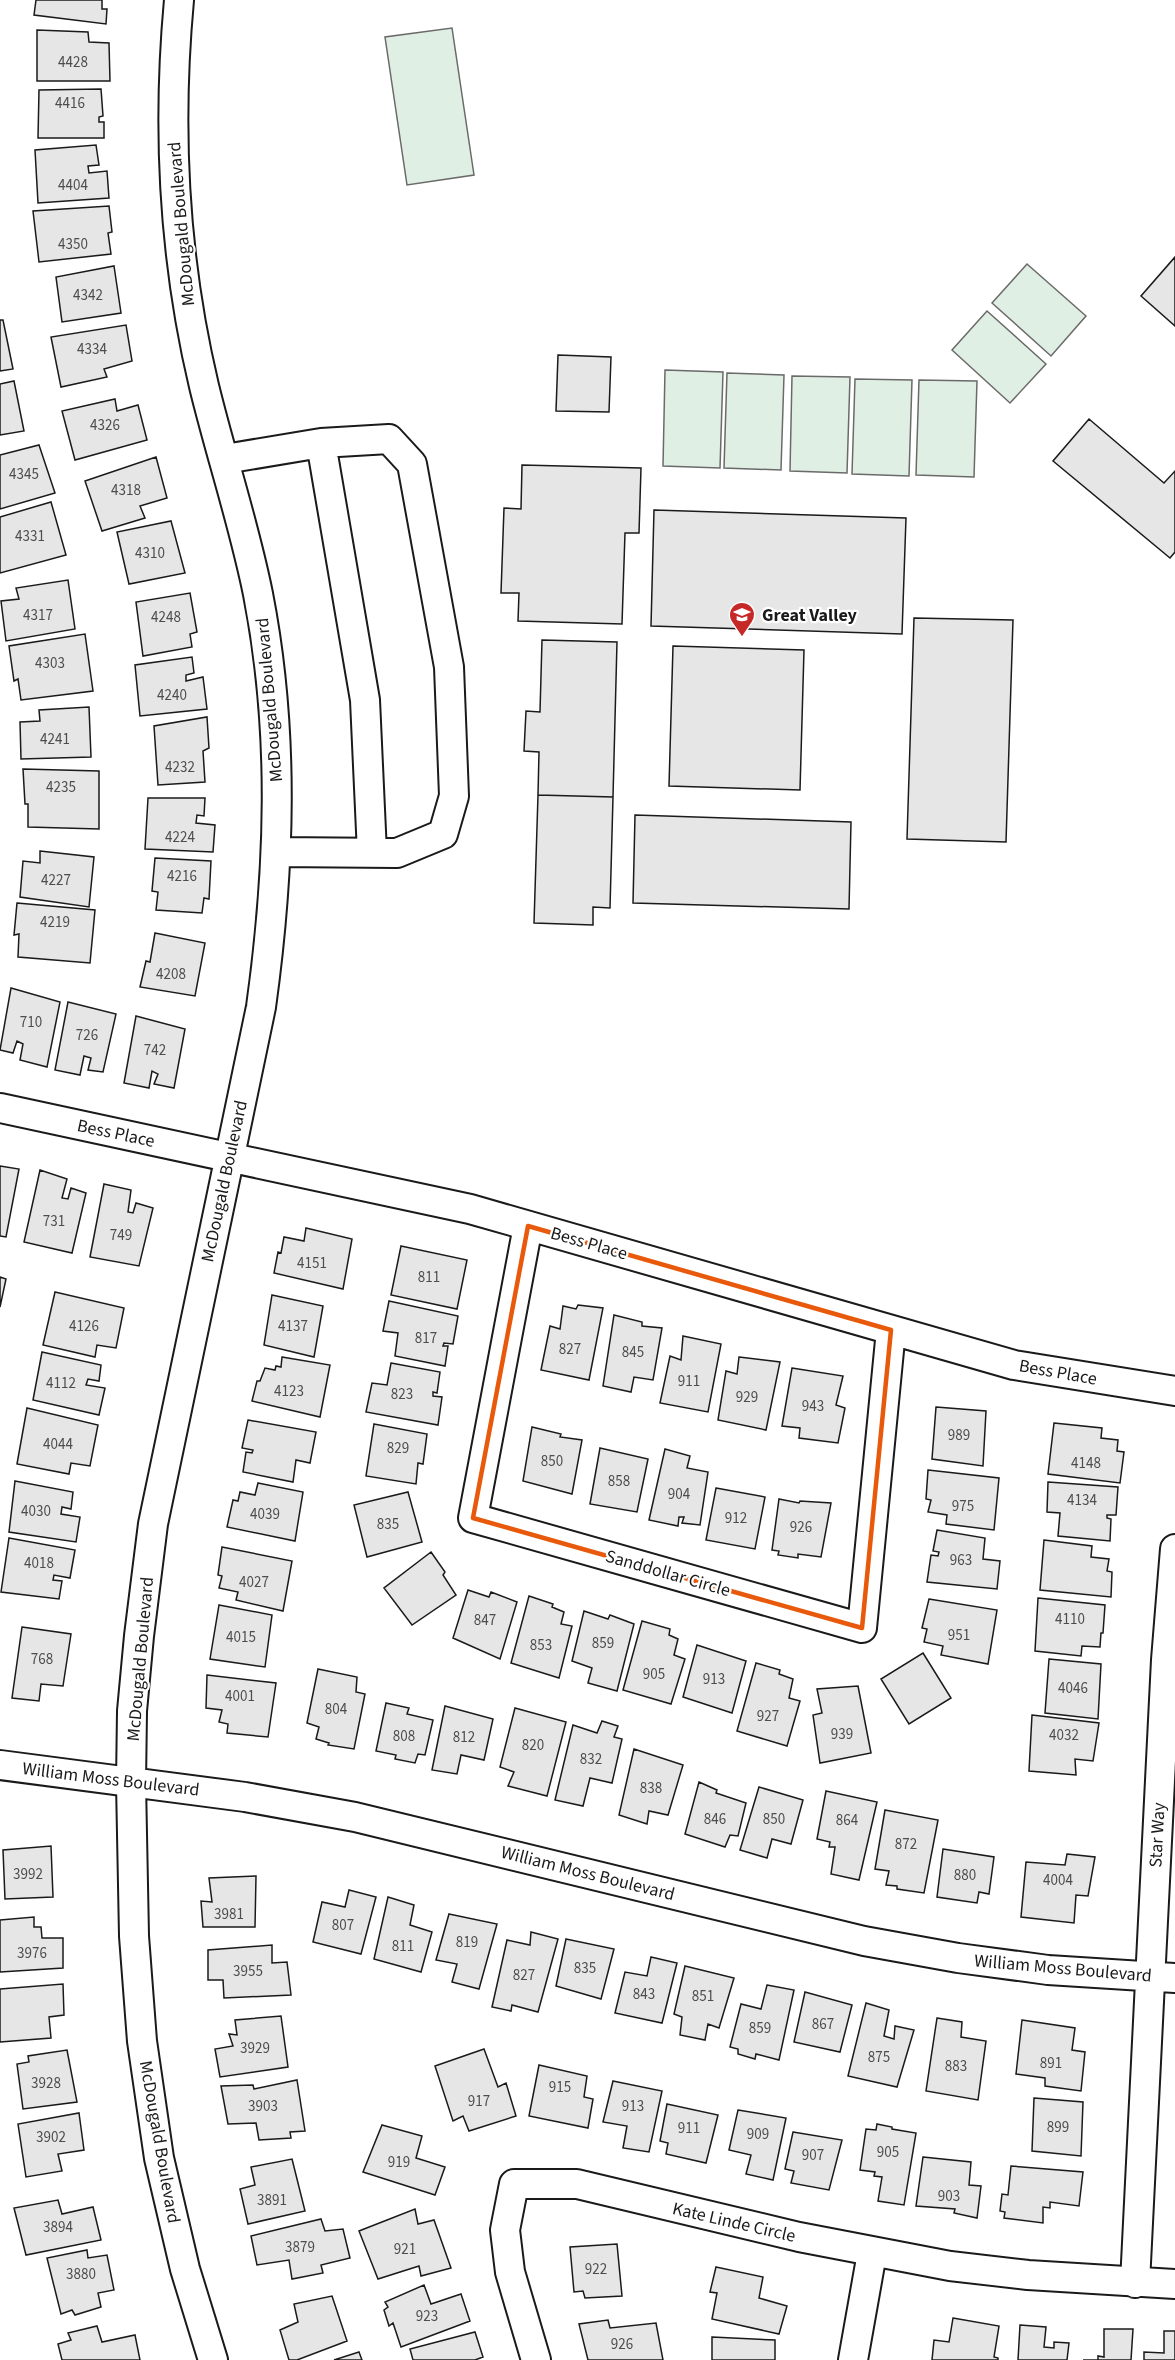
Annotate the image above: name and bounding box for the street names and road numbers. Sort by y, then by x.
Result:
street label: McDougald Boulevard [162,141,201,307]
street label: McDougald Boulevard [250,617,289,783]
street label: McDougald Boulevard [195,1098,254,1264]
street label: Bess Place [75,1113,157,1154]
street label: Bess Place [548,1221,630,1266]
street label: Bess Place [1017,1353,1099,1392]
street label: Sanddollar Circle [602,1544,733,1603]
street label: McDougald Boulevard [121,1576,160,1742]
street label: William Moss Boulevard [21,1756,201,1803]
street label: Star Way [1143,1801,1172,1868]
street label: William Moss Boulevard [498,1840,677,1907]
street label: William Moss Boulevard [973,1948,1153,1989]
street label: McDougald Boulevard [133,2059,186,2225]
street label: Kate Linde Circle [670,2196,798,2249]

